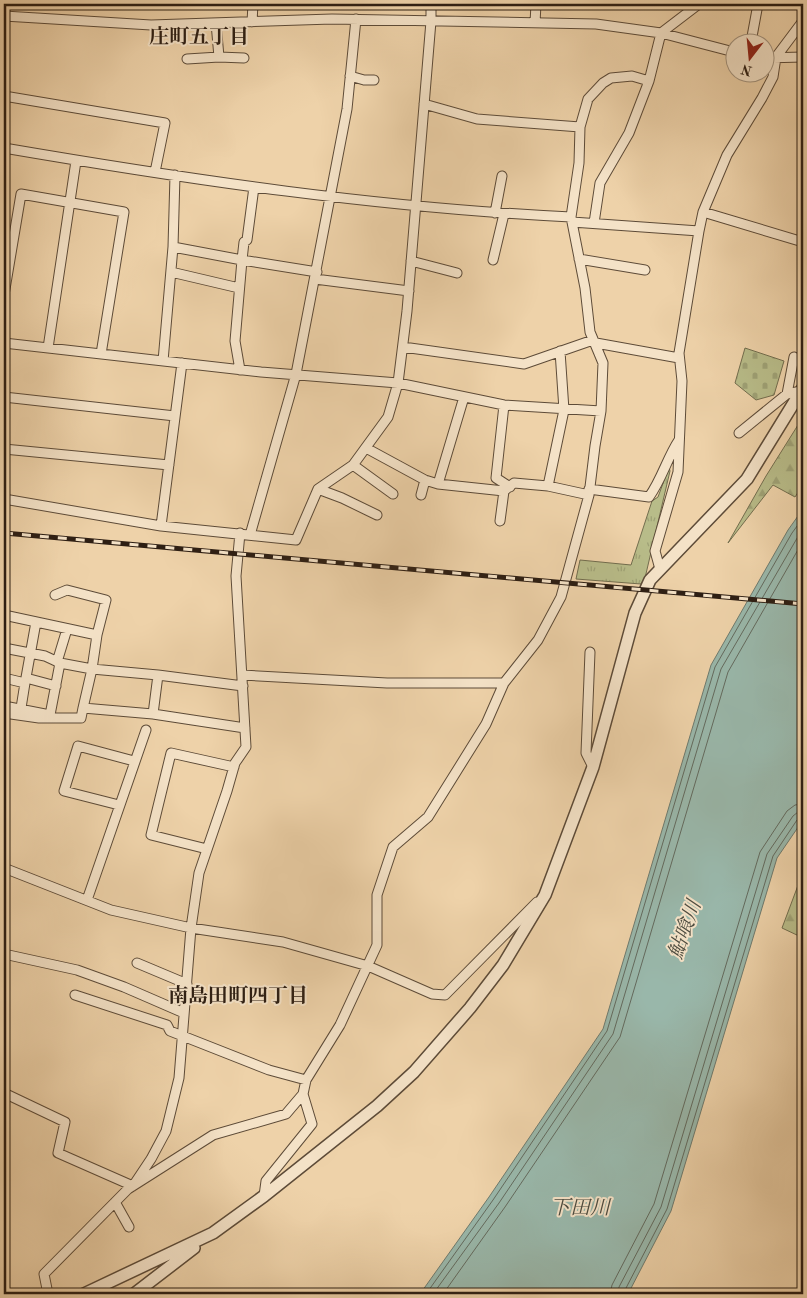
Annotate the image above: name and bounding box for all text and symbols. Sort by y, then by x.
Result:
district label: 庄町五丁目 [149,26,249,48]
north arrow [724,32,774,82]
text: N [739,61,754,78]
water label: 鮎喰川 [664,896,706,962]
district label: 南島田町四丁目 [168,984,308,1007]
water label: 下田川 [550,1197,612,1219]

